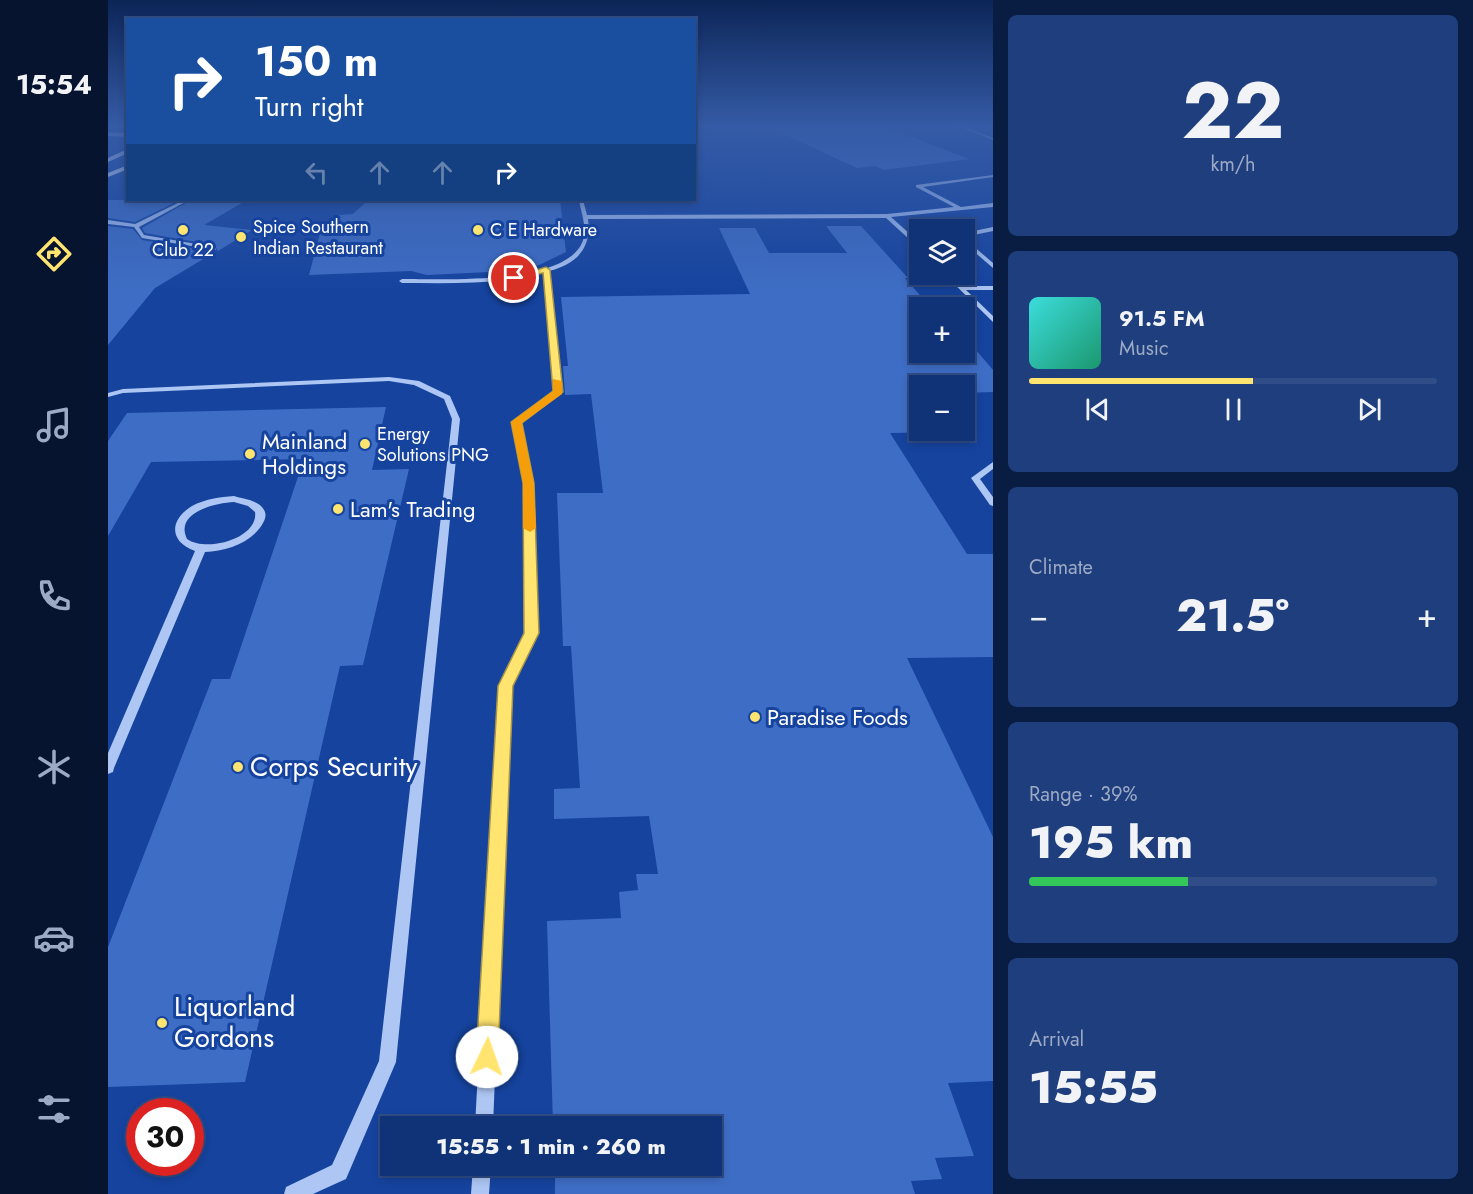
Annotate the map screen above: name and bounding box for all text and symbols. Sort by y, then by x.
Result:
text: 150 m [255,31,378,92]
icon: right [156,42,234,120]
text: 22 [1182,55,1284,167]
text: 15:54 [16,65,92,104]
text: Turn right [255,87,363,126]
text: km/h [1210,150,1256,179]
icon: left [300,156,333,189]
icon: ahead [363,156,396,189]
icon: ahead [426,156,459,189]
icon: right [489,156,522,189]
place label: Spice Southern Indian Restaurant [253,214,384,261]
place label: C E Hardware [490,217,597,243]
map controls [909,219,975,441]
button: layers [909,219,975,285]
marker: Club 22 [176,223,190,237]
marker: C E Hardware [471,223,485,237]
marker: Spice Southern Indian Restaurant [234,230,248,244]
icon: directions [33,233,75,275]
place label: Club 22 [152,237,214,263]
pin [488,252,539,303]
icon: arrive [497,261,530,294]
button: + [909,297,975,363]
text: 91.5 FM [1119,302,1205,334]
text: Music [1119,334,1169,363]
button: − [909,375,975,441]
icon: previous [1081,393,1114,426]
icon: pause [1217,393,1250,426]
icon: next [1353,393,1386,426]
icon: music [33,404,75,446]
place label: Energy Solutions PNG [377,421,489,468]
place label: Mainland Holdings [262,425,347,482]
marker: Energy Solutions PNG [358,437,372,451]
marker: Mainland Holdings [243,447,257,461]
place label: Lam's Trading [350,493,475,525]
marker: Lam's Trading [331,502,345,516]
text: Climate [1029,553,1093,582]
icon: phone [33,575,75,617]
text: 21.5° [1176,583,1289,648]
text: − [1029,592,1048,639]
text: + [1417,592,1437,639]
place label: Paradise Foods [767,701,908,733]
marker: Paradise Foods [748,710,762,724]
icon: climate [33,746,75,788]
place label: Corps Security [250,747,417,786]
marker: Corps Security [231,760,245,774]
text: Range · 39% [1029,780,1137,809]
text: 195 km [1029,810,1193,875]
icon: car [33,917,75,959]
place label: Liquorland Gordons [174,987,296,1057]
marker: Liquorland Gordons [155,1016,169,1030]
position arrow [455,1025,519,1089]
text: Arrival [1029,1025,1084,1054]
text: 15:55 [1029,1055,1158,1120]
icon: filters [33,1088,75,1130]
speed limit sign: 30 [126,1098,204,1176]
text: 15:55 · 1 min · 260 m [436,1130,666,1162]

